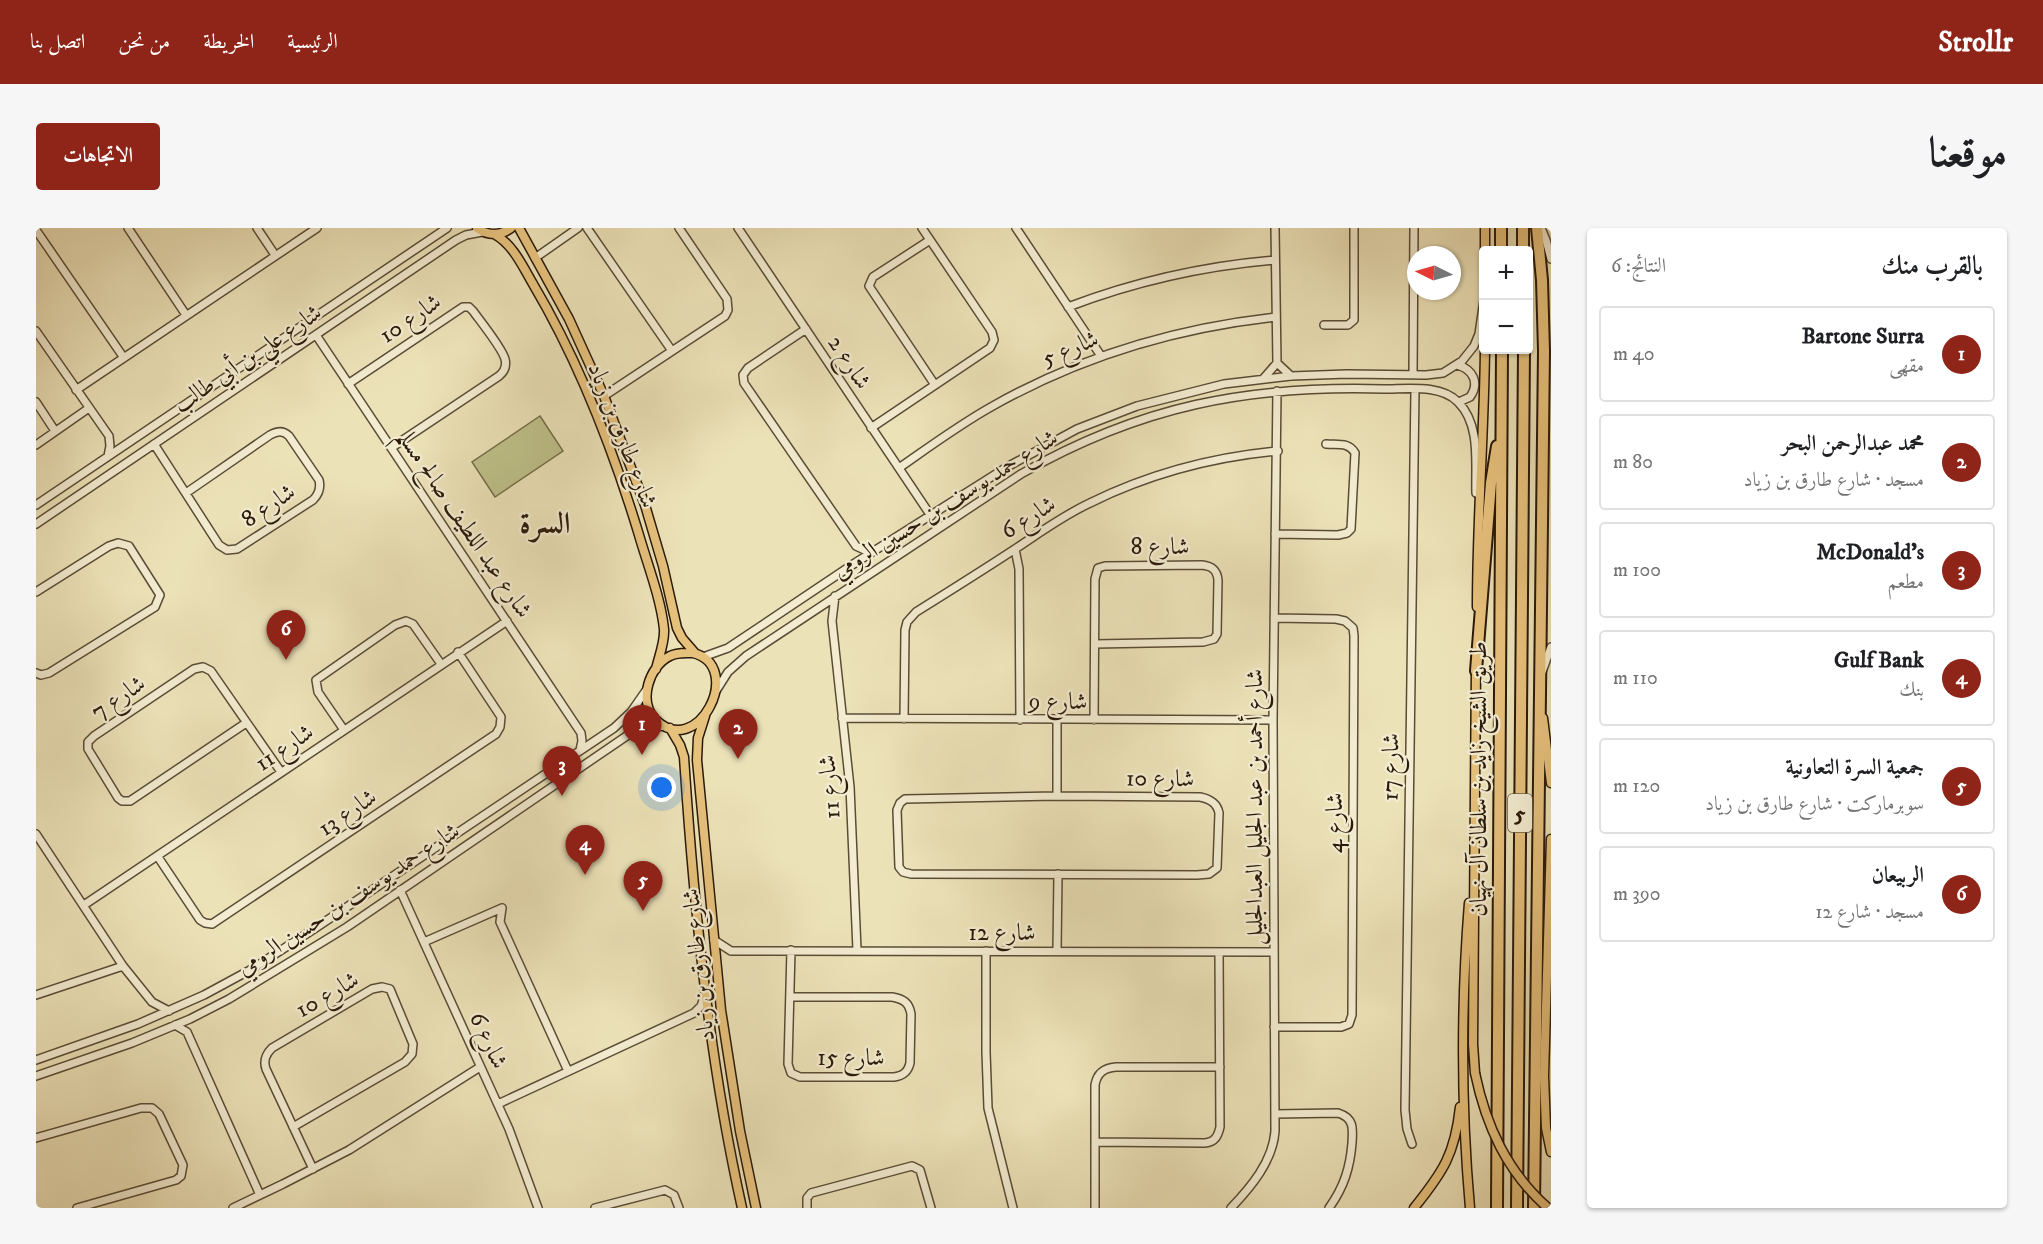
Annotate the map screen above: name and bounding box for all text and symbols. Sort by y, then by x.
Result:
text: Strollr [1938,25,2013,60]
text: اتصل بنا [30,29,85,55]
text: من نحن [118,29,170,55]
text: الخريطة [203,29,254,55]
text: الرئيسية [287,29,338,55]
button: الاتجاهات [36,123,160,190]
text: موقعنا [1929,128,2007,180]
north arrow [1407,246,1461,300]
map controls [1479,246,1533,354]
button: + [1479,246,1533,300]
text: بالقرب منك [1881,250,1983,283]
text: النتائج: 6 [1611,254,1666,279]
street label: شارع 10 [374,287,450,354]
street label: شارع علي بن أبي طالب [166,295,332,425]
button: − [1479,300,1533,354]
text: Bartone Surra [1802,323,1924,350]
street label: شارع 5 [1038,324,1105,378]
street label: شارع 2 [817,330,878,397]
text: 40 m [1613,342,1655,367]
text: 1 [1958,342,1965,367]
text: مقهى [1889,354,1924,379]
street label: شارع طارق بن زياد [577,358,664,514]
street label: شارع عبد اللطيف صالح مسلم [383,423,539,628]
street label: شارع حمد يوسف بن حسين الرومي [827,423,1066,590]
text: محمد عبدالرحمن البحر [1781,430,1924,457]
text: 80 m [1613,450,1653,475]
text: 2 [1957,450,1966,475]
text: مسجد · شارع طارق بن زياد [1743,468,1924,493]
street label: شارع 8 [236,477,304,538]
street label: شارع 6 [995,489,1064,550]
district label: السرة [520,506,570,543]
street label: شارع 8 [1131,532,1189,566]
text: McDonald's [1817,539,1924,566]
text: 100 m [1613,558,1661,583]
text: 3 [1958,558,1965,583]
text: مطعم [1887,570,1924,595]
pin: 6 [266,610,306,660]
street label: طريق الشيخ زايد بن سلطان آل نهيان [1464,641,1499,917]
text: Gulf Bank [1834,647,1924,674]
text: 110 m [1613,666,1658,691]
text: 4 [1956,666,1967,691]
street label: شارع 7 [86,669,154,730]
street label: شارع أحمد بن عبد الجليل العبدالجليل [1237,669,1274,945]
text: بنك [1899,678,1924,703]
street label: شارع 9 [1028,687,1087,721]
pin: 1 [622,706,662,755]
pin: 2 [718,710,758,759]
street label: شارع 11 [249,717,322,782]
street label: شارع 17 [1375,733,1411,801]
pin: 3 [542,746,582,796]
street label: شارع 11 [812,753,852,820]
text: جمعية السرة التعاونية [1786,754,1924,781]
street label: شارع 10 [1125,763,1194,799]
your location [647,773,676,802]
text: 120 m [1613,774,1660,799]
text: 5 [1957,774,1966,799]
street label: شارع 13 [312,782,385,847]
text: سوبرماركت · شارع طارق بن زياد [1705,792,1924,817]
street label: شارع 4 [1320,793,1354,853]
road number: 5 [1508,794,1532,832]
street label: شارع حمد يوسف بن حسين الرومي [231,816,468,987]
pin: 4 [566,826,604,875]
pin: 5 [624,862,662,911]
text: الربيعان [1871,862,1924,889]
text: 390 m [1613,882,1661,907]
text: 6 [1956,882,1967,907]
street label: شارع طارق بن زياد [676,887,726,1043]
text: مسجد · شارع 12 [1815,900,1924,925]
street label: شارع 12 [968,918,1036,952]
street label: شارع 10 [290,965,367,1028]
street label: شارع 6 [458,1007,514,1075]
street label: شارع 15 [817,1043,885,1077]

